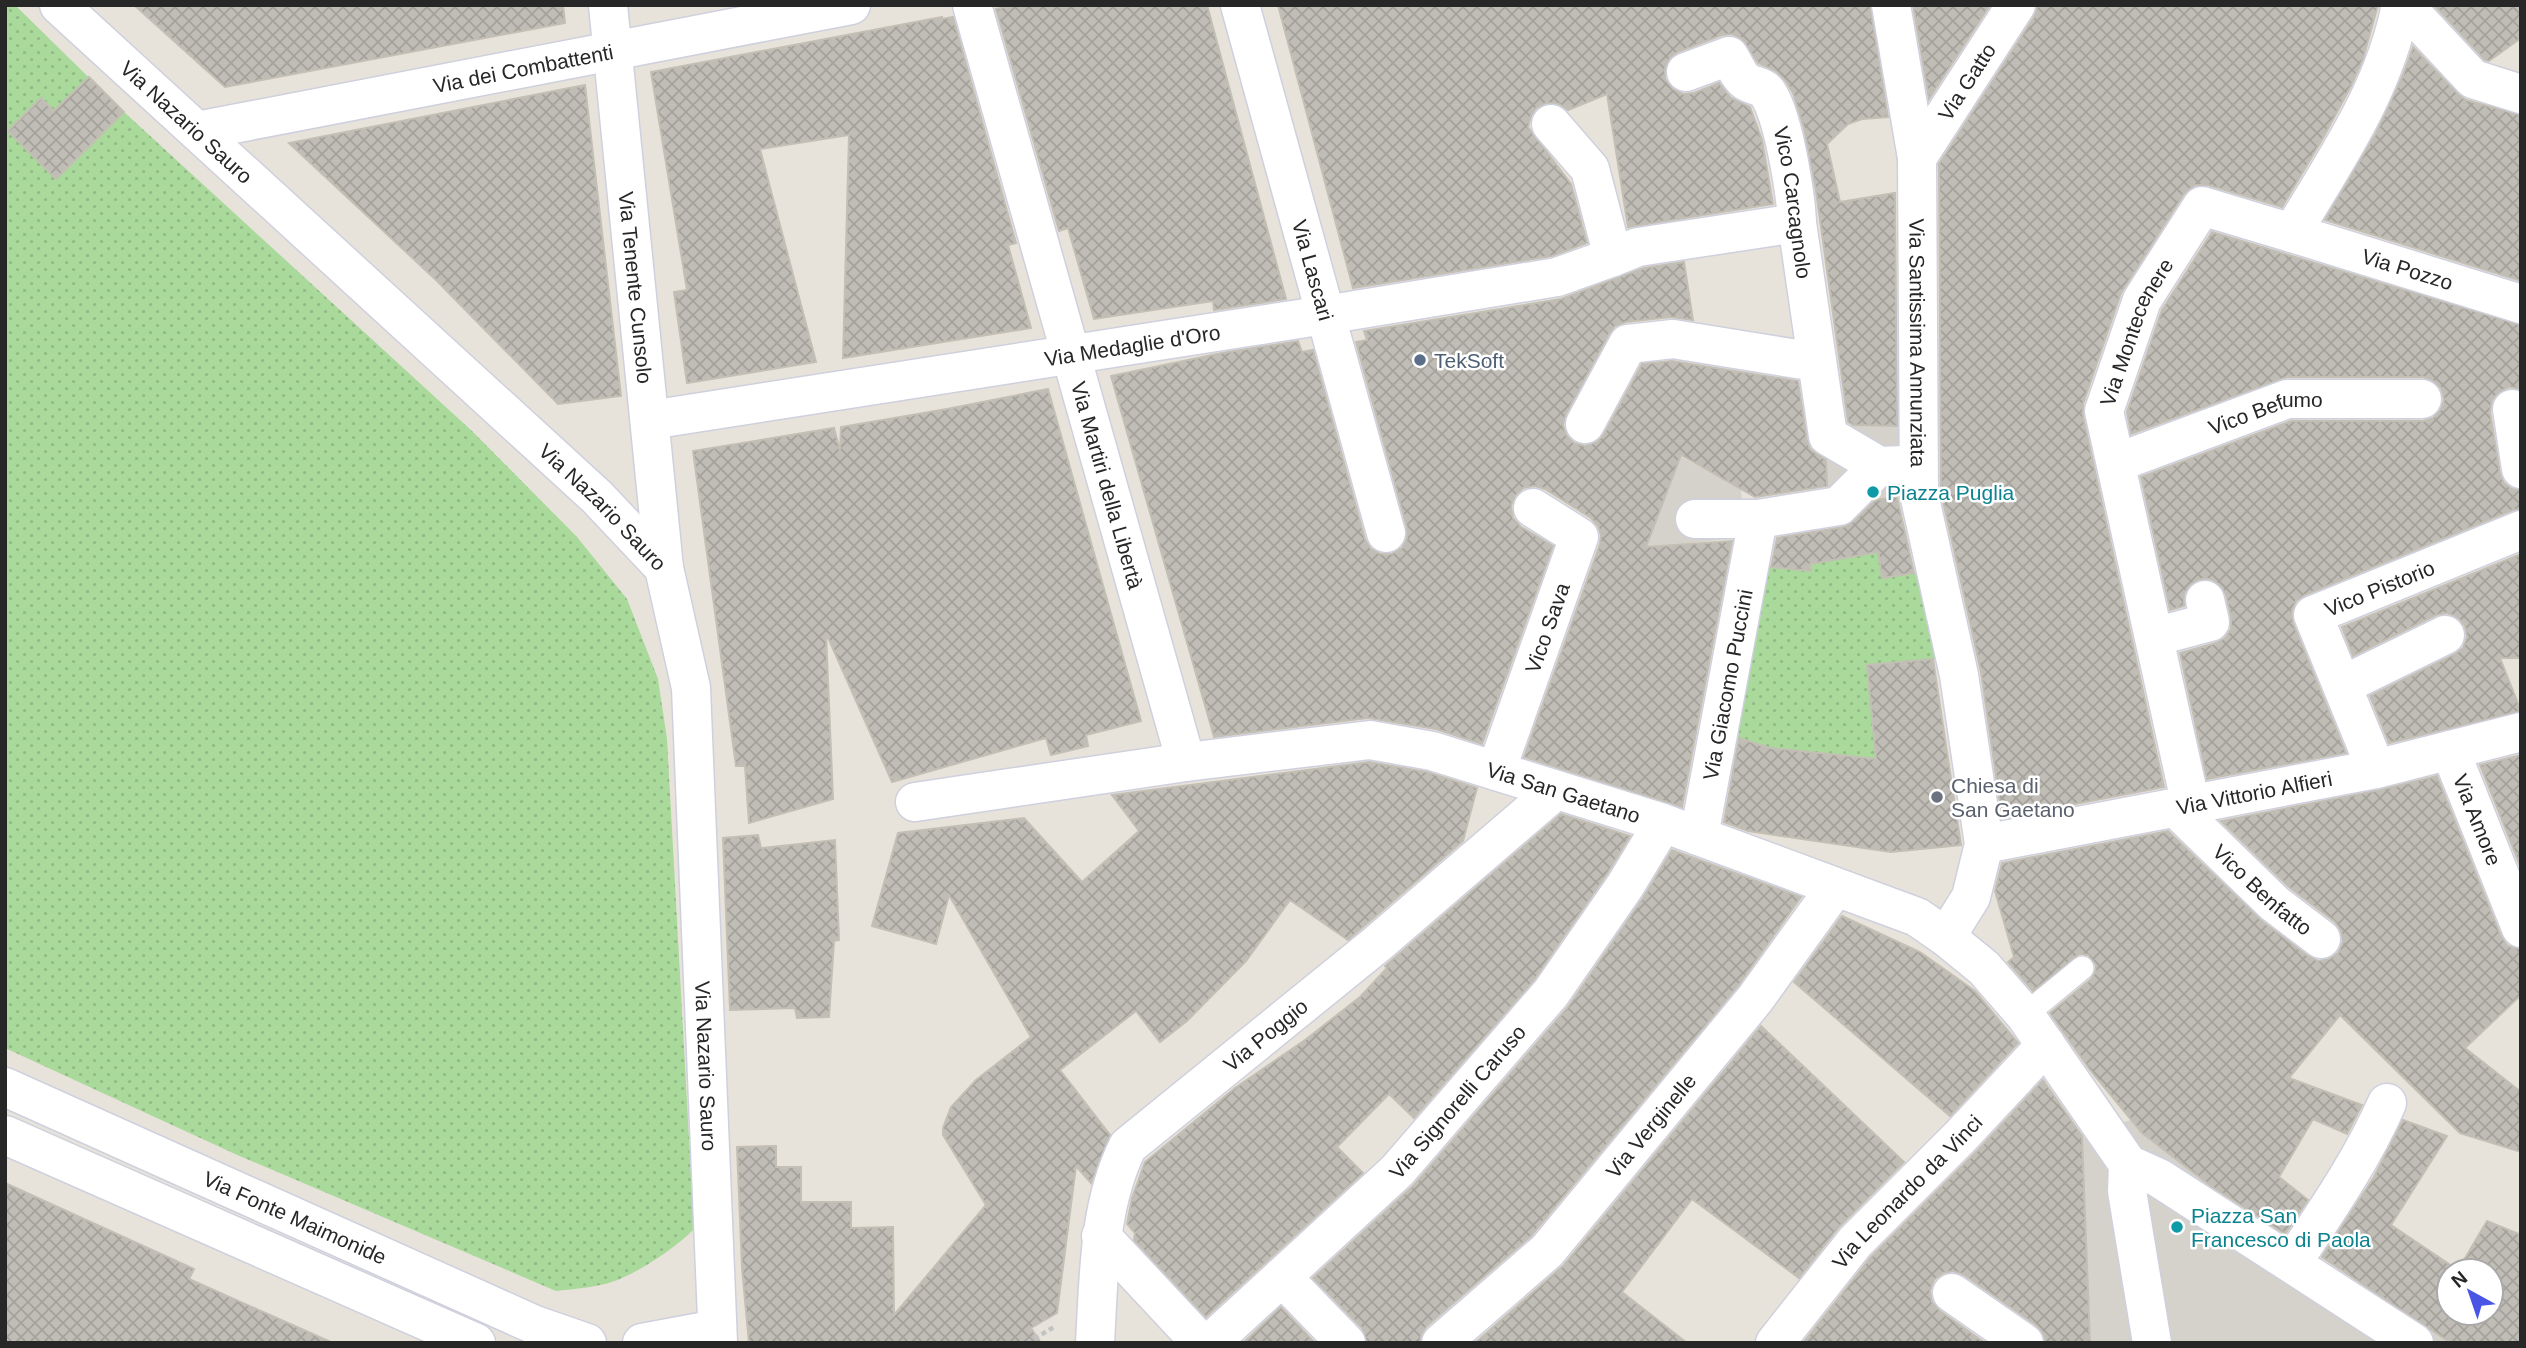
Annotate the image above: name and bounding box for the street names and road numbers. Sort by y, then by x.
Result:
street label: Via Gatto [1933,39,2000,124]
street label: Via dei Combattenti [431,40,615,97]
street label: Via Nazario Sauro [116,56,257,188]
street label: Vico Carcagnolo [1770,124,1816,280]
street label: Via Tenente Cunsolo [615,190,657,385]
street label: Via Lascari [1288,217,1338,323]
street label: Via Santissima Annunziata [1906,219,1930,467]
street label: Via Pozzo [2359,244,2456,294]
street label: Via Montecenere [2095,254,2177,409]
street label: Via Medaglie d'Oro [1043,320,1222,370]
street label: Via Martiri della Libertà [1067,379,1148,592]
street label: Vico Befumo [2205,388,2323,439]
street label: Via Nazario Sauro [535,438,671,575]
street label: Vico Pistorio [2321,555,2438,621]
street label: Vico Sava [1520,579,1574,676]
street label: Via Giacomo Puccini [1698,587,1756,782]
street label: Via San Gaetano [1484,757,1643,827]
street label: Via Vittorio Alfieri [2174,766,2334,818]
street label: Via Amore [2449,771,2506,869]
street label: Vico Benfatto [2209,839,2317,939]
street label: Via Nazario Sauro [692,981,722,1151]
street label: Via Poggio [1219,994,1312,1075]
street label: Via Signorelli Caruso [1384,1020,1530,1183]
street label: Via Verginelle [1601,1069,1700,1182]
street label: Via Leonardo da Vinci [1827,1110,1986,1273]
street label: Via Fonte Maimonide [200,1166,390,1268]

